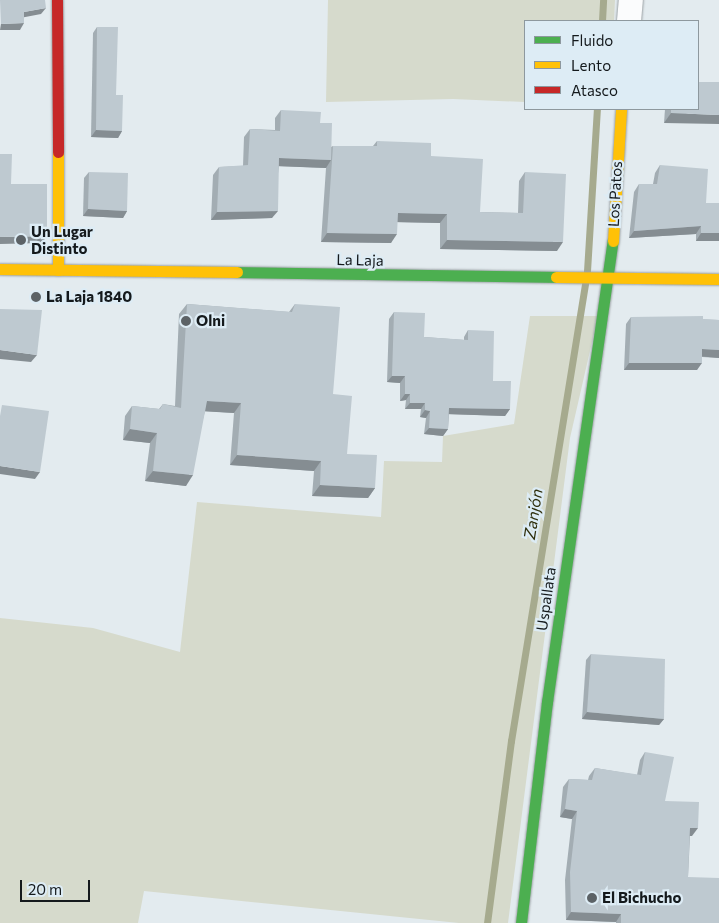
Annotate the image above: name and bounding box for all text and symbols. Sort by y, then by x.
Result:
legend [524,20,699,110]
text: Fluido [571,31,613,49]
text: Lento [571,56,611,74]
text: Atasco [571,81,618,99]
street label: Los Patos [604,161,626,227]
place label: Un Lugar Distinto [31,222,93,257]
marker: Un Lugar Distinto [15,234,27,246]
street label: La Laja [336,251,384,269]
place label: La Laja 1840 [46,288,132,306]
marker: La Laja 1840 [30,291,42,303]
place label: Olni [196,312,225,330]
marker: Olni [180,315,192,327]
water label: Zanjón [520,487,546,541]
street label: Uspallata [533,566,559,632]
scale bar [22,870,92,902]
text: 20 m [28,880,62,898]
place label: El Bichucho [602,889,681,907]
marker: El Bichucho [586,892,598,904]

